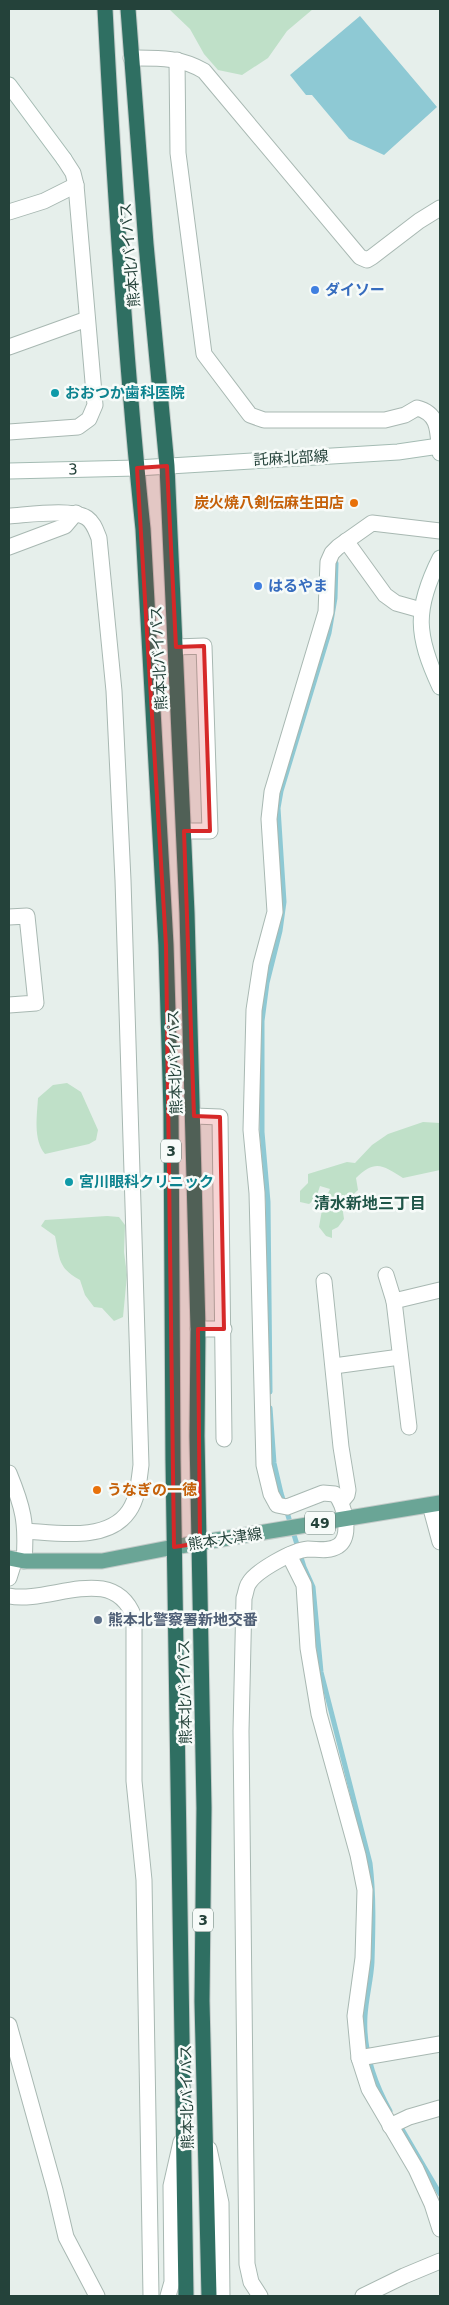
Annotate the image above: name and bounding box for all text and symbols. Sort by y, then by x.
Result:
street label: 熊本北バイパス [116,202,144,308]
place label: ダイソー [325,281,385,299]
marker: ダイソー [309,284,321,296]
place label: おおつか歯科医院 [65,384,185,402]
marker: おおつか歯科医院 [49,387,61,399]
street label: 託麻北部線 [253,447,329,469]
street label: 3 [68,460,78,479]
place label: 炭火焼八剣伝麻生田店 [194,494,344,512]
marker: 炭火焼八剣伝麻生田店 [348,497,360,509]
place label: はるやま [268,577,328,595]
marker: はるやま [252,580,264,592]
street label: 熊本北バイパス [147,605,171,711]
street label: 熊本北バイパス [164,1009,186,1115]
road number: 3 [161,1140,181,1162]
place label: 宮川眼科クリニック [79,1173,214,1191]
marker: 宮川眼科クリニック [63,1176,75,1188]
district label: 清水新地三丁目 [314,1194,426,1213]
place label: うなぎの一徳 [107,1481,197,1499]
marker: うなぎの一徳 [91,1484,103,1496]
road number: 49 [305,1512,335,1535]
street label: 熊本大津線 [187,1524,263,1554]
place label: 熊本北警察署新地交番 [108,1611,258,1629]
marker: 熊本北警察署新地交番 [92,1614,104,1626]
street label: 熊本北バイパス [175,1639,195,1745]
road number: 3 [193,1908,213,1932]
street label: 熊本北バイパス [177,2044,197,2150]

